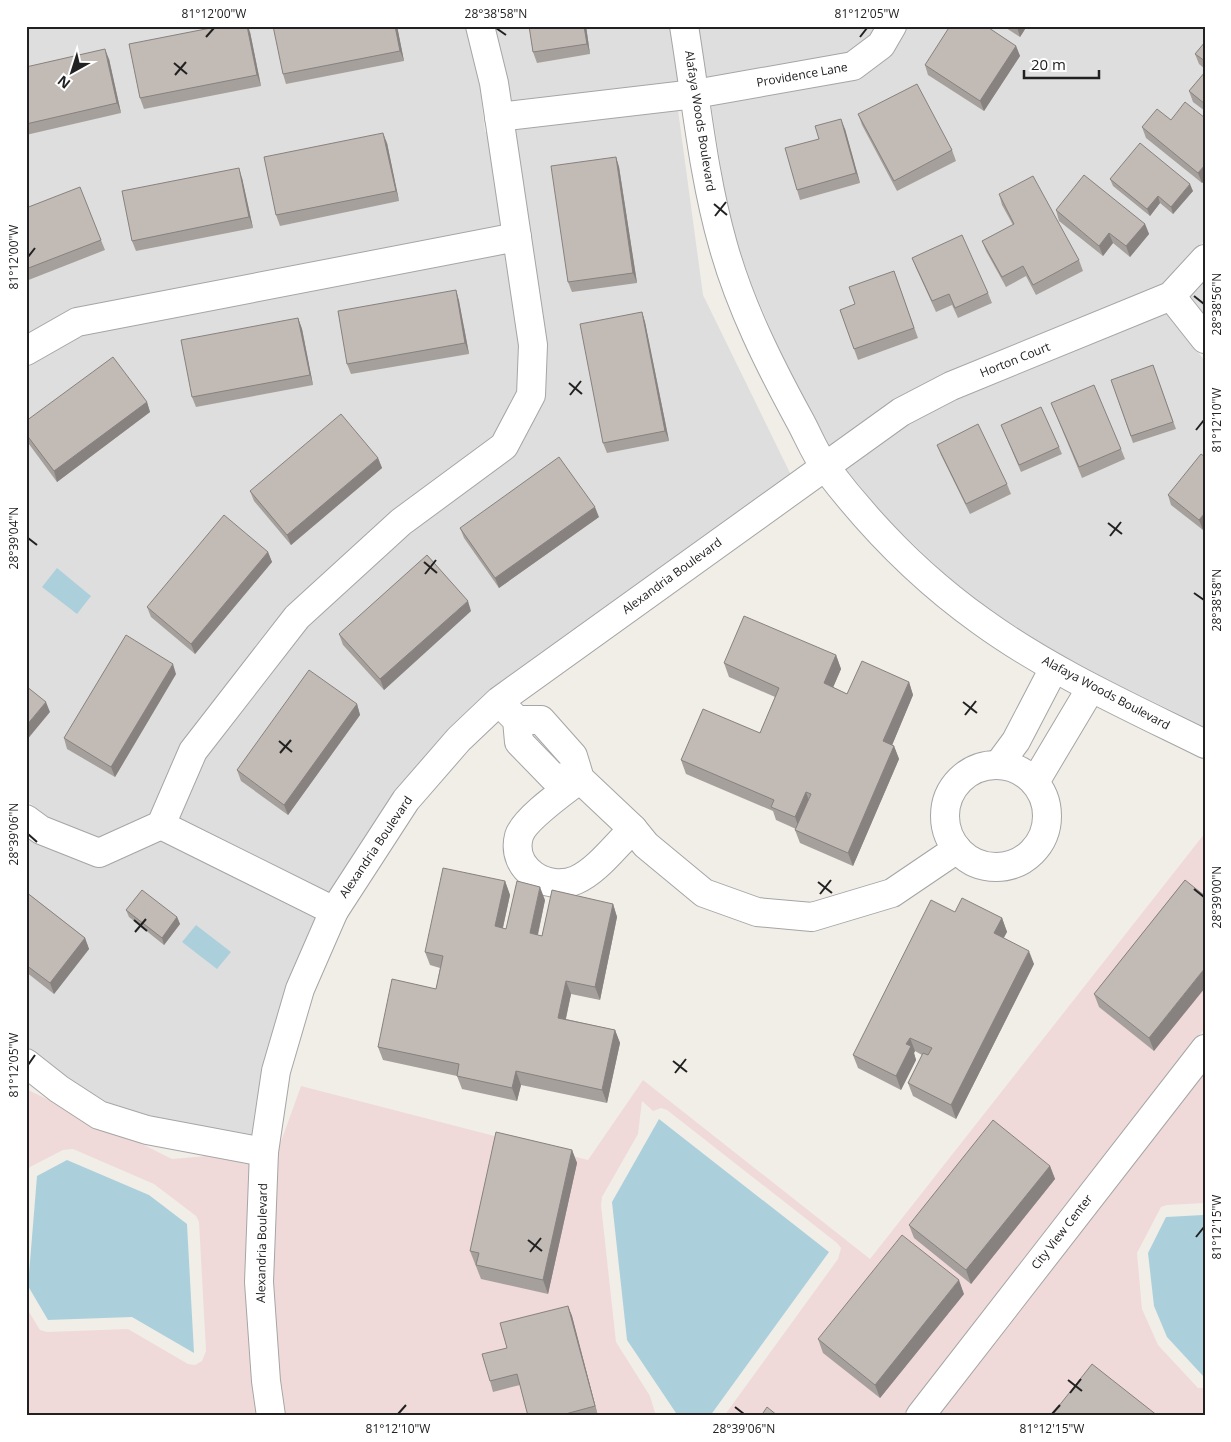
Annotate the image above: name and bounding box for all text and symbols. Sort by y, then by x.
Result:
text: 81°12'00"W [182,5,246,22]
text: 28°38'58"N [465,5,527,22]
text: 81°12'05"W [835,5,899,22]
north arrow [48,48,98,98]
scale bar [1024,48,1098,80]
street label: Alafaya Woods Boulevard [681,49,720,193]
text: 20 m [1031,54,1066,74]
street label: Providence Lane [755,58,849,91]
text: N [53,72,74,93]
text: 81°12'00"W [5,225,22,289]
text: 28°38'56"N [1208,273,1225,335]
street label: Horton Court [977,338,1052,381]
text: 81°12'10"W [1208,388,1225,452]
text: 28°39'04"N [5,507,22,569]
street label: Alexandria Boulevard [618,534,725,618]
text: 28°38'58"N [1208,569,1225,631]
street label: Alafaya Woods Boulevard [1039,652,1173,734]
street label: Alexandria Boulevard [335,792,416,901]
text: 28°39'06"N [5,803,22,865]
text: 28°39'00"N [1208,866,1225,928]
text: 81°12'05"W [5,1033,22,1097]
street label: Alexandria Boulevard [252,1183,271,1303]
street label: City View Center [1027,1191,1096,1273]
text: 81°12'15"W [1208,1195,1225,1259]
text: 81°12'10"W [366,1420,430,1437]
text: 28°39'06"N [713,1420,775,1437]
text: 81°12'15"W [1020,1420,1084,1437]

